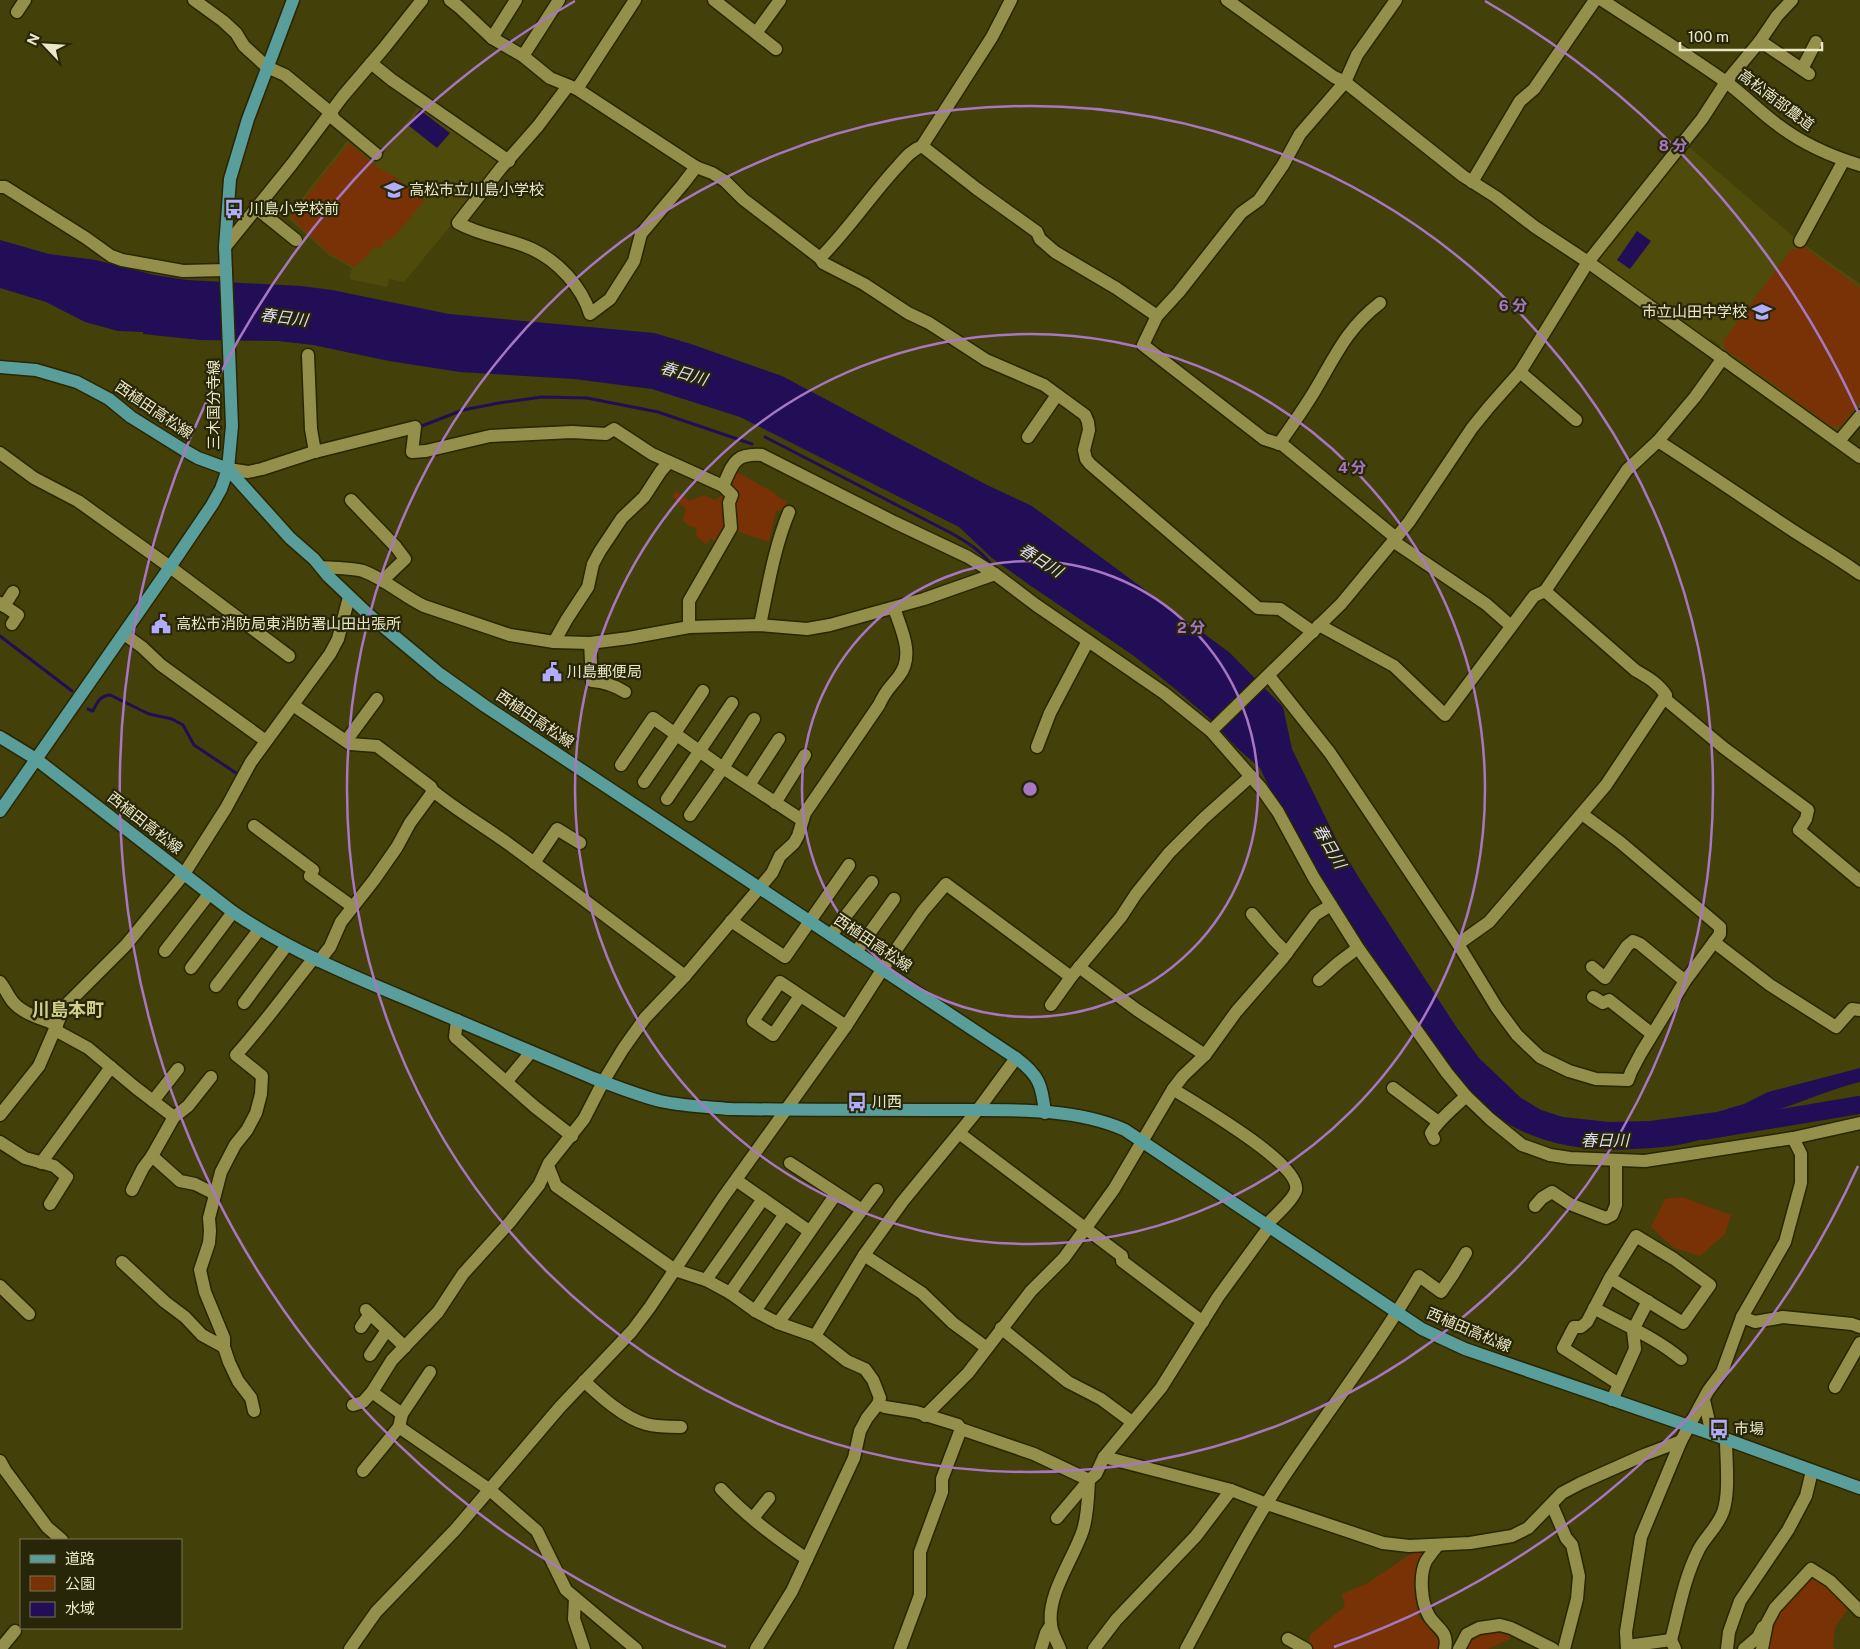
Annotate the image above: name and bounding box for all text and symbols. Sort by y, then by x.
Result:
north arrow [20,20,70,70]
scale bar [1680,20,1822,52]
text: 100 m [1688,28,1729,45]
text: N [24,31,43,48]
street label: 高松南部農道 [1735,66,1817,133]
text: 8 分 [1659,137,1687,154]
school or university icon: 高松市立川島小学校 [383,179,405,201]
place label: 高松市立川島小学校 [409,181,544,198]
bus stop icon: 川島小学校前 [223,198,245,220]
place label: 川島小学校前 [249,200,339,217]
text: 6 分 [1499,297,1527,314]
school or university icon: 市立山田中学校 [1751,301,1773,323]
place label: 市立山田中学校 [1642,303,1747,320]
water label: 春日川 [259,305,311,330]
water label: 春日川 [658,358,711,390]
street label: 三木国分寺線 [205,360,222,450]
street label: 西植田高松線 [112,377,196,442]
text: 4 分 [1338,459,1366,476]
water label: 春日川 [1015,540,1068,582]
public building icon: 高松市消防局東消防署山田出張所 [150,613,172,635]
place label: 高松市消防局東消防署山田出張所 [176,615,401,632]
text: 2 分 [1177,619,1205,636]
public building icon: 川島郵便局 [541,661,563,683]
place label: 川島郵便局 [567,663,642,680]
street label: 西植田高松線 [493,686,577,751]
centre of rings [1021,780,1039,798]
street label: 西植田高松線 [105,788,186,857]
water label: 春日川 [1309,821,1351,874]
street label: 西植田高松線 [831,910,915,975]
district label: 川島本町 [32,999,104,1020]
bus stop icon: 川西 [846,1091,868,1113]
place label: 川西 [872,1093,902,1110]
water label: 春日川 [1581,1131,1631,1150]
street label: 西植田高松線 [1424,1304,1514,1355]
bus stop icon: 市場 [1708,1418,1730,1440]
place label: 市場 [1734,1420,1764,1437]
legend [20,1539,182,1629]
text: 道路 [65,1550,95,1567]
text: 公園 [65,1575,95,1592]
text: 水域 [65,1600,95,1617]

